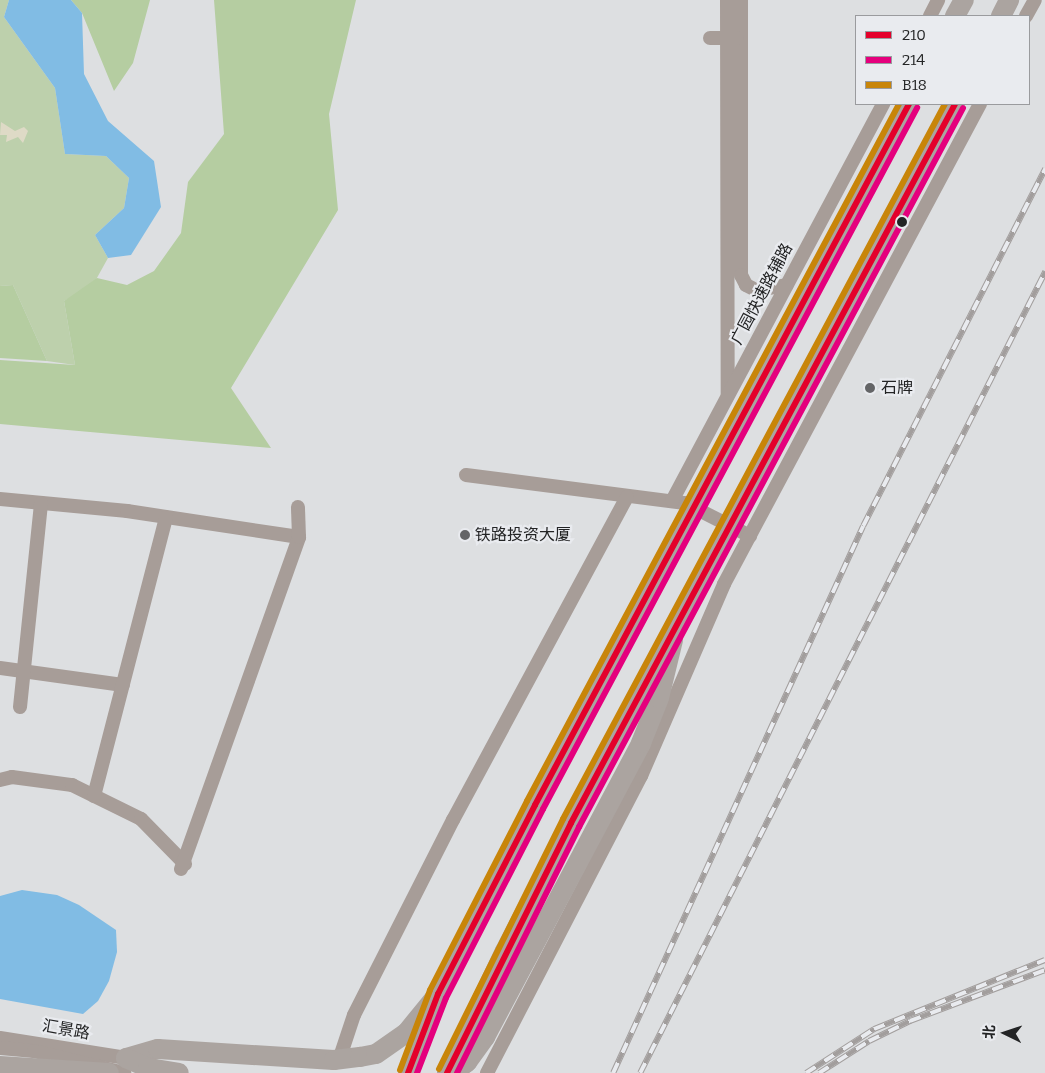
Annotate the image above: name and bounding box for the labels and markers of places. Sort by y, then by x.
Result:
unlabelled marker [897,217,907,227]
place label: 石牌 [881,378,913,398]
marker: 石牌 [863,381,877,395]
place label: 铁路投资大厦 [475,525,571,545]
marker: 铁路投资大厦 [459,529,471,541]

